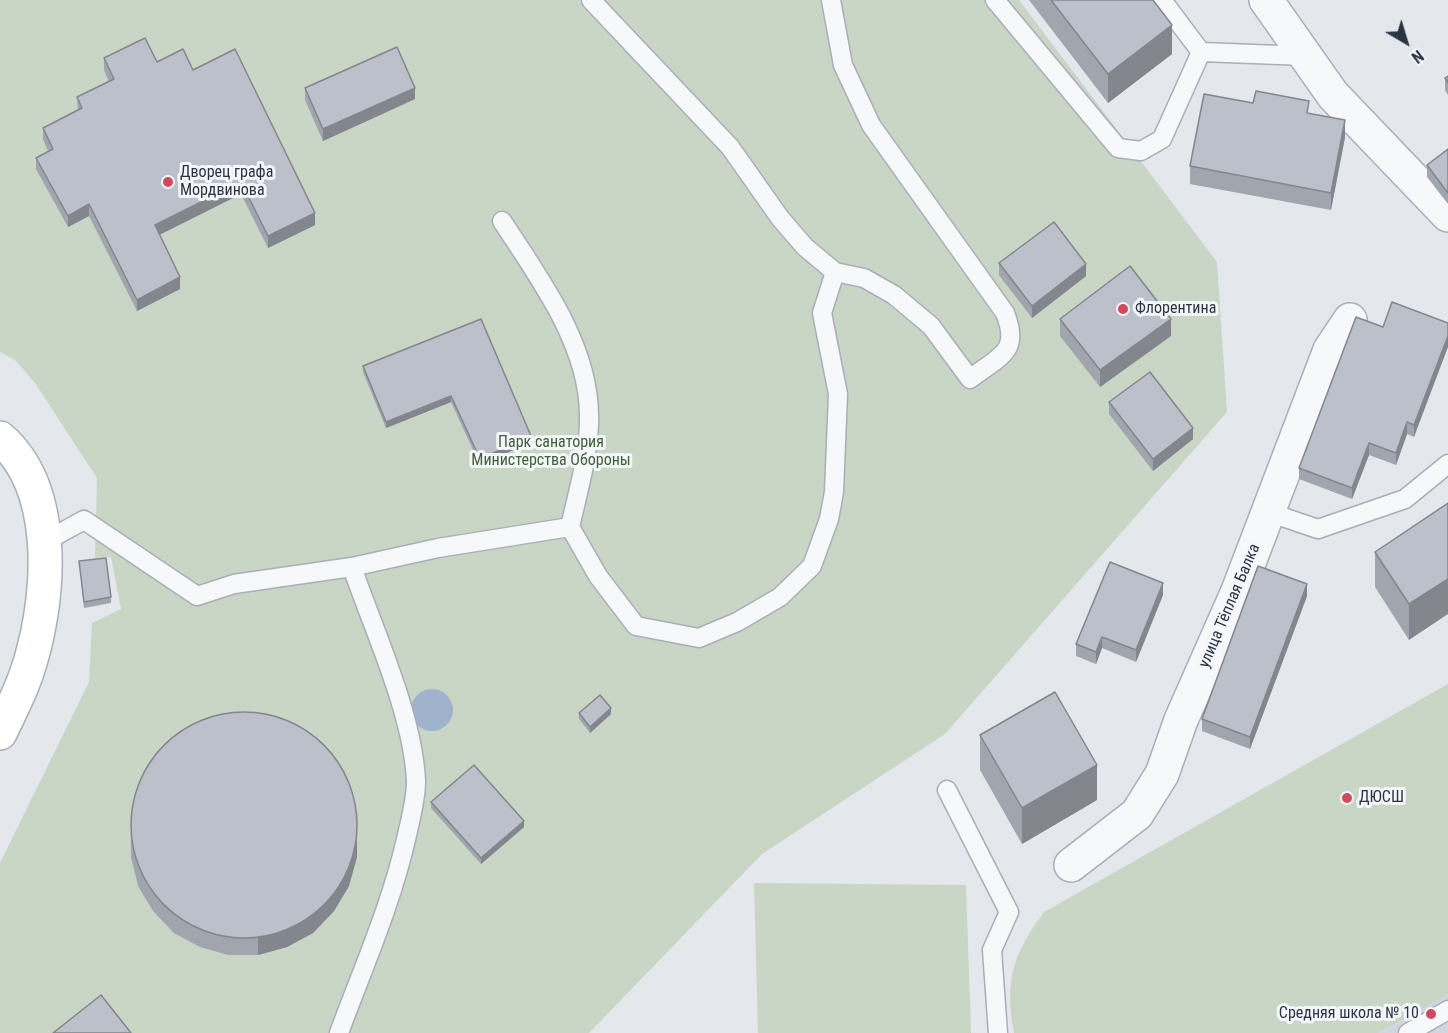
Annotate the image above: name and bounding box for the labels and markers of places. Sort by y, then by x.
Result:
place label: Дворец графа Мордвинова [180,163,273,201]
marker: Дворец графа Мордвинова [161,175,175,189]
place label: Флорентина [1135,299,1216,319]
marker: Флорентина [1116,302,1130,316]
place label: ДЮСШ [1359,788,1404,808]
marker: ДЮСШ [1340,791,1354,805]
place label: Средняя школа № 10 [1279,1004,1419,1024]
marker: Средняя школа № 10 [1424,1007,1438,1021]

